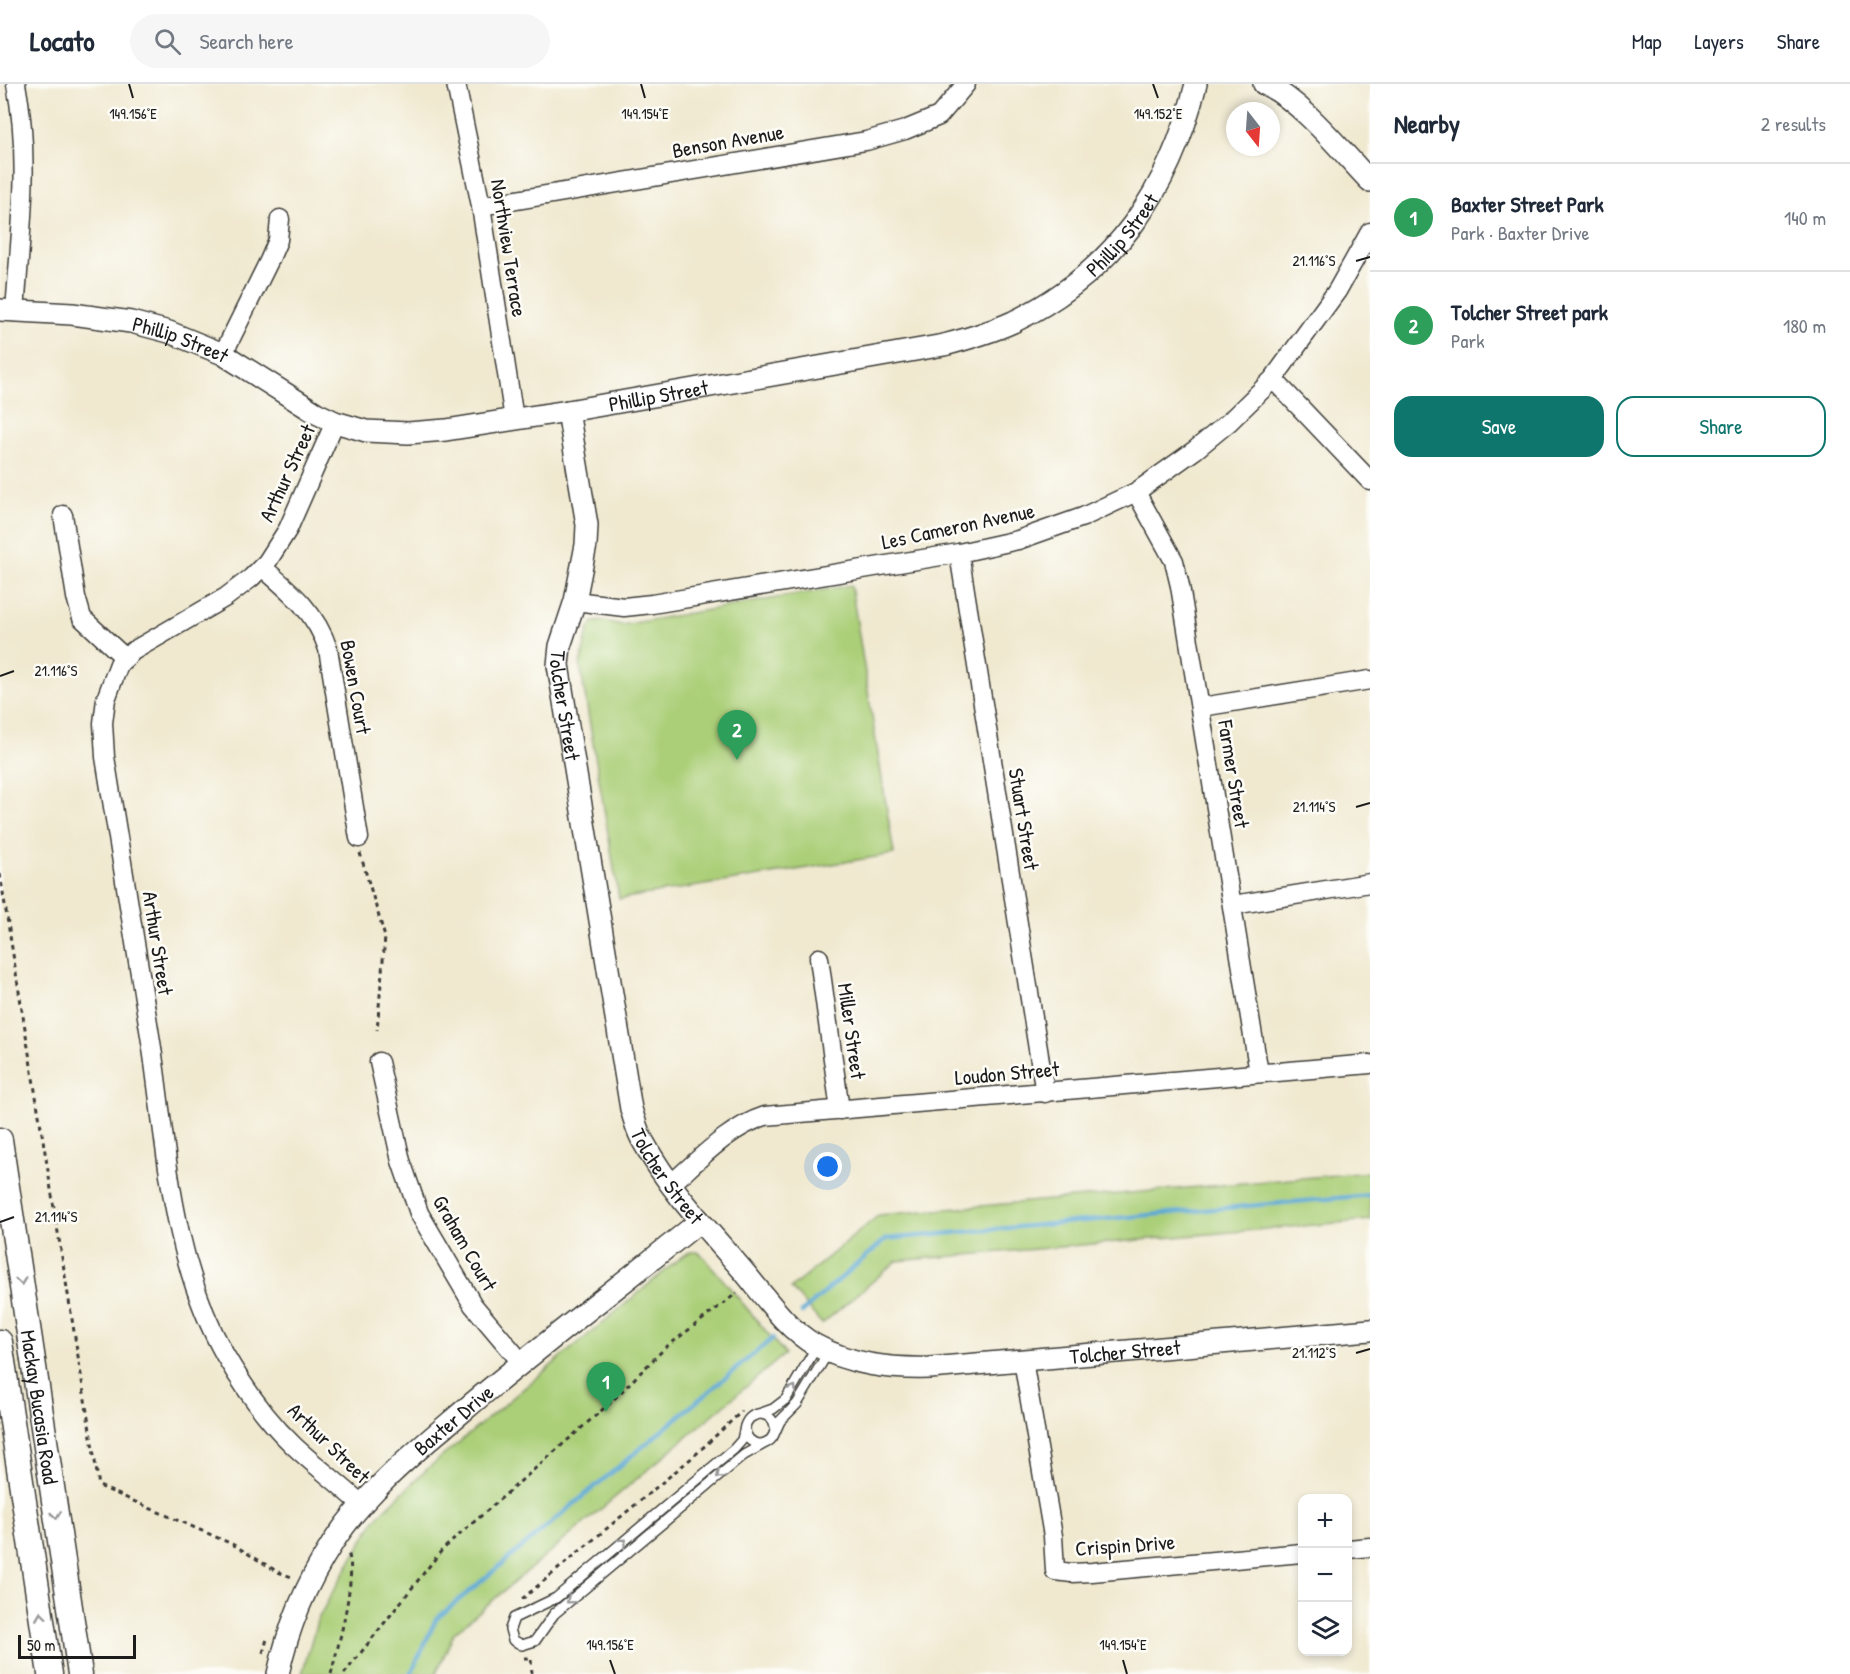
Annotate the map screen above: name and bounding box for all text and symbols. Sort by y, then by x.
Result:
search box [130,14,550,68]
text: Locato [30,22,94,60]
icon: search [151,25,184,58]
text: Search here [199,26,293,56]
text: Map [1632,27,1661,56]
text: Layers [1694,27,1744,56]
text: Share [1777,27,1820,56]
north arrow [1226,102,1280,156]
text: 149.156°E [109,103,157,124]
text: 149.154°E [621,103,669,124]
text: 149.152°E [1134,103,1183,124]
text: Nearby [1394,106,1460,141]
text: 2 results [1761,110,1826,137]
street label: Benson Avenue [670,117,786,165]
street label: Northview Terrace [484,177,534,319]
street label: Phillip Street [1079,187,1165,283]
text: Baxter Street Park [1451,189,1604,219]
text: 1 [1410,204,1417,231]
text: 140 m [1784,204,1826,231]
text: Park · Baxter Drive [1451,219,1589,246]
text: 21.116°S [1293,250,1336,271]
text: Tolcher Street park [1451,297,1608,327]
street label: Phillip Street [129,309,236,369]
text: 2 [1409,312,1418,339]
text: 180 m [1783,312,1826,339]
text: Park [1451,327,1484,354]
street label: Phillip Street [606,372,711,418]
button: Save [1394,396,1604,457]
button: Share [1616,396,1826,457]
street label: Arthur Street [252,419,323,527]
street label: Les Cameron Avenue [879,496,1037,556]
street label: Bowen Court [333,638,379,737]
street label: Tolcher Street [543,649,588,763]
text: 21.116°S [35,660,78,681]
pin: 2 [718,710,756,760]
street label: Farmer Street [1211,717,1257,831]
street label: Stuart Street [1002,766,1046,873]
text: 21.114°S [1293,796,1335,817]
street label: Arthur Street [135,889,181,998]
street label: Miller Street [831,981,873,1082]
street label: Loudon Street [954,1054,1061,1092]
street label: Tolcher Street [624,1124,711,1231]
your location [813,1152,842,1181]
street label: Graham Court [426,1190,505,1297]
text: 21.114°S [35,1206,77,1227]
one-way arrow [14,1276,26,1286]
street label: Mackay Bucasia Road [14,1328,66,1486]
street label: Tolcher Street [1068,1332,1182,1370]
text: 21.112°S [1292,1342,1336,1363]
pin: 1 [586,1362,626,1412]
street label: Baxter Drive [407,1377,499,1462]
one-way arrow [785,1385,797,1395]
street label: Arthur Street [281,1396,377,1490]
one-way arrow [716,1468,727,1479]
map controls [1298,1494,1352,1656]
button: + [1298,1494,1352,1548]
one-way arrow [49,1511,61,1520]
street label: Crispin Drive [1074,1527,1176,1563]
one-way arrow [616,1538,627,1549]
button: − [1298,1548,1352,1602]
one-way arrow [566,1593,577,1604]
button: layers [1298,1602,1352,1656]
one-way arrow [35,1612,48,1622]
scale bar [18,1632,136,1660]
text: 50 m [27,1634,56,1656]
text: 149.156°E [586,1634,634,1655]
text: 149.154°E [1099,1634,1147,1655]

